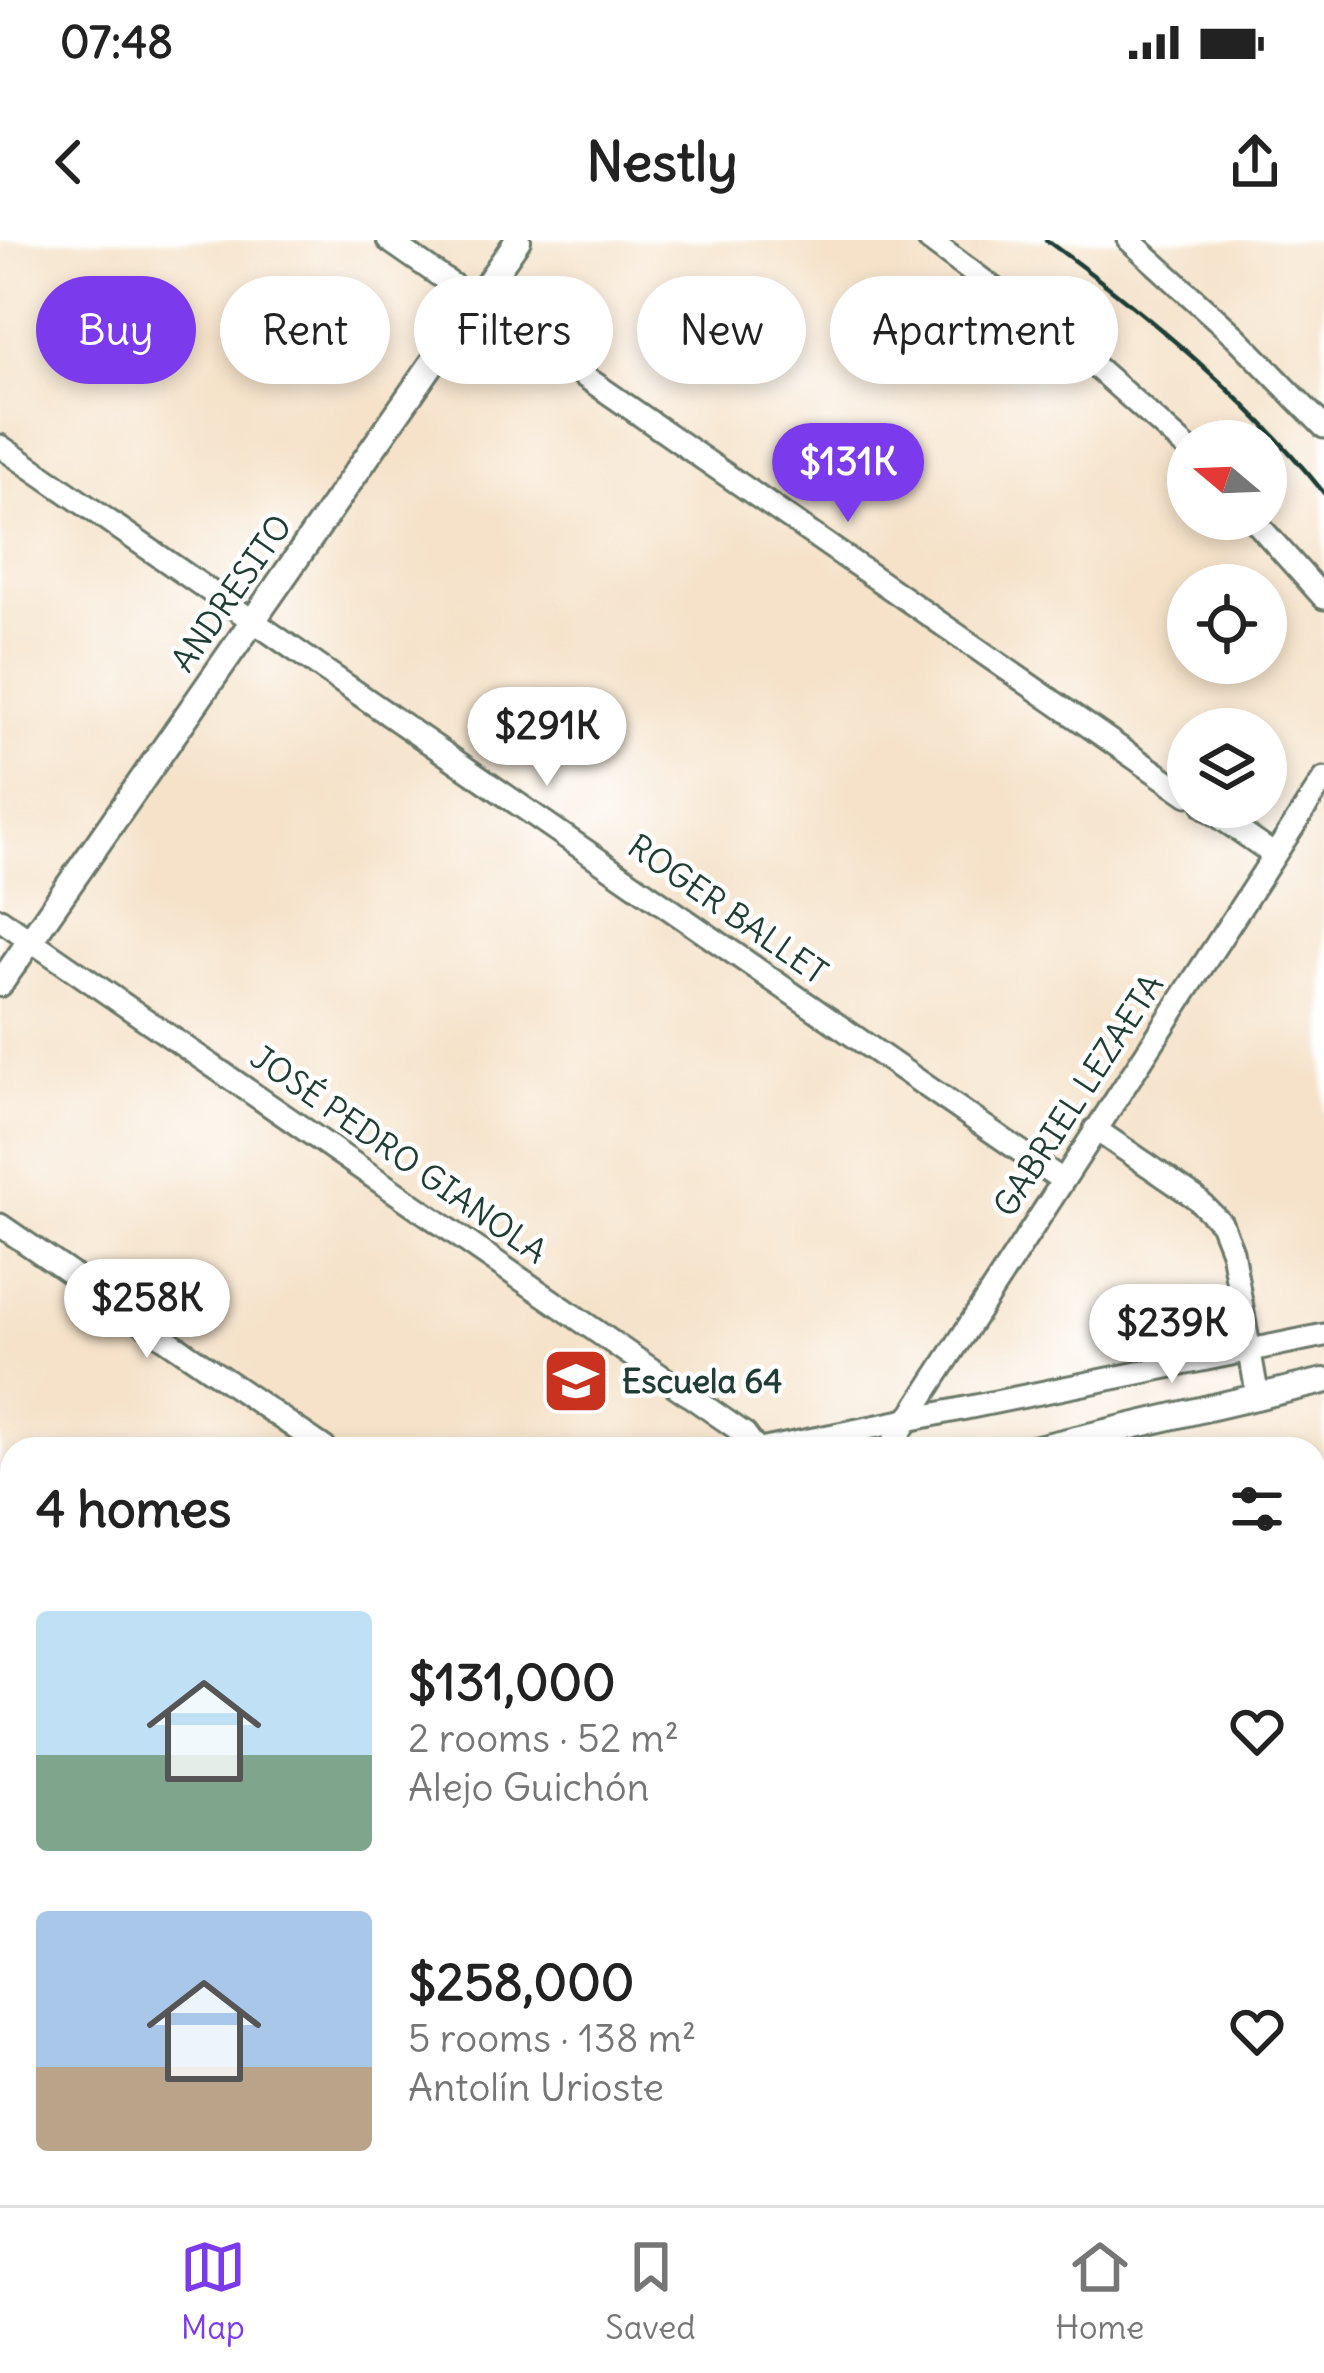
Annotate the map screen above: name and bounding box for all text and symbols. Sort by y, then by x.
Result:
text: 07:48 [60,14,173,70]
text: Nestly [586,128,738,196]
icon: back [36,129,102,195]
icon: share [1222,129,1288,195]
chip: Buy [36,276,196,384]
chip: Rent [220,276,390,384]
chip: Filters [414,276,613,384]
chip: New [637,276,806,384]
chip: Apartment [830,276,1118,384]
north arrow [1167,420,1287,540]
map controls [1167,420,1287,828]
pin: $131K [764,423,932,525]
text: $131K [799,437,897,486]
street label: ANDRESITO [162,506,300,680]
button: locate [1167,564,1287,684]
pin: $291K [463,687,631,789]
text: $291K [495,701,600,750]
button: layers [1167,708,1287,828]
street label: ROGER BALLET [620,825,836,993]
street label: GABRIEL LEZAETA [984,966,1172,1224]
street label: JOSÉ PEDRO GIANOLA [243,1036,555,1272]
pin: $258K [63,1259,231,1361]
text: $258K [91,1273,203,1322]
pin: $239K [1088,1284,1256,1386]
text: $239K [1116,1298,1228,1347]
school or university icon: Escuela 64 [541,1346,611,1416]
place label: Escuela 64 [622,1360,782,1402]
icon: filters [1224,1476,1290,1542]
text: 4 homes [36,1477,231,1541]
text: $131,000 [408,1650,616,1714]
icon: home [132,1659,276,1803]
icon: heart [1224,1698,1290,1764]
text: 2 rooms · 52 m² [408,1714,679,1763]
text: Alejo Guichón [408,1763,649,1812]
text: $258,000 [408,1950,634,2014]
icon: home [132,1959,276,2103]
icon: heart [1224,1998,1290,2064]
text: 5 rooms · 138 m² [408,2014,696,2063]
text: Antolín Urioste [408,2063,664,2112]
tab: Map [180,2234,246,2348]
tab: Saved [605,2234,696,2348]
tab: Home [1055,2234,1144,2348]

